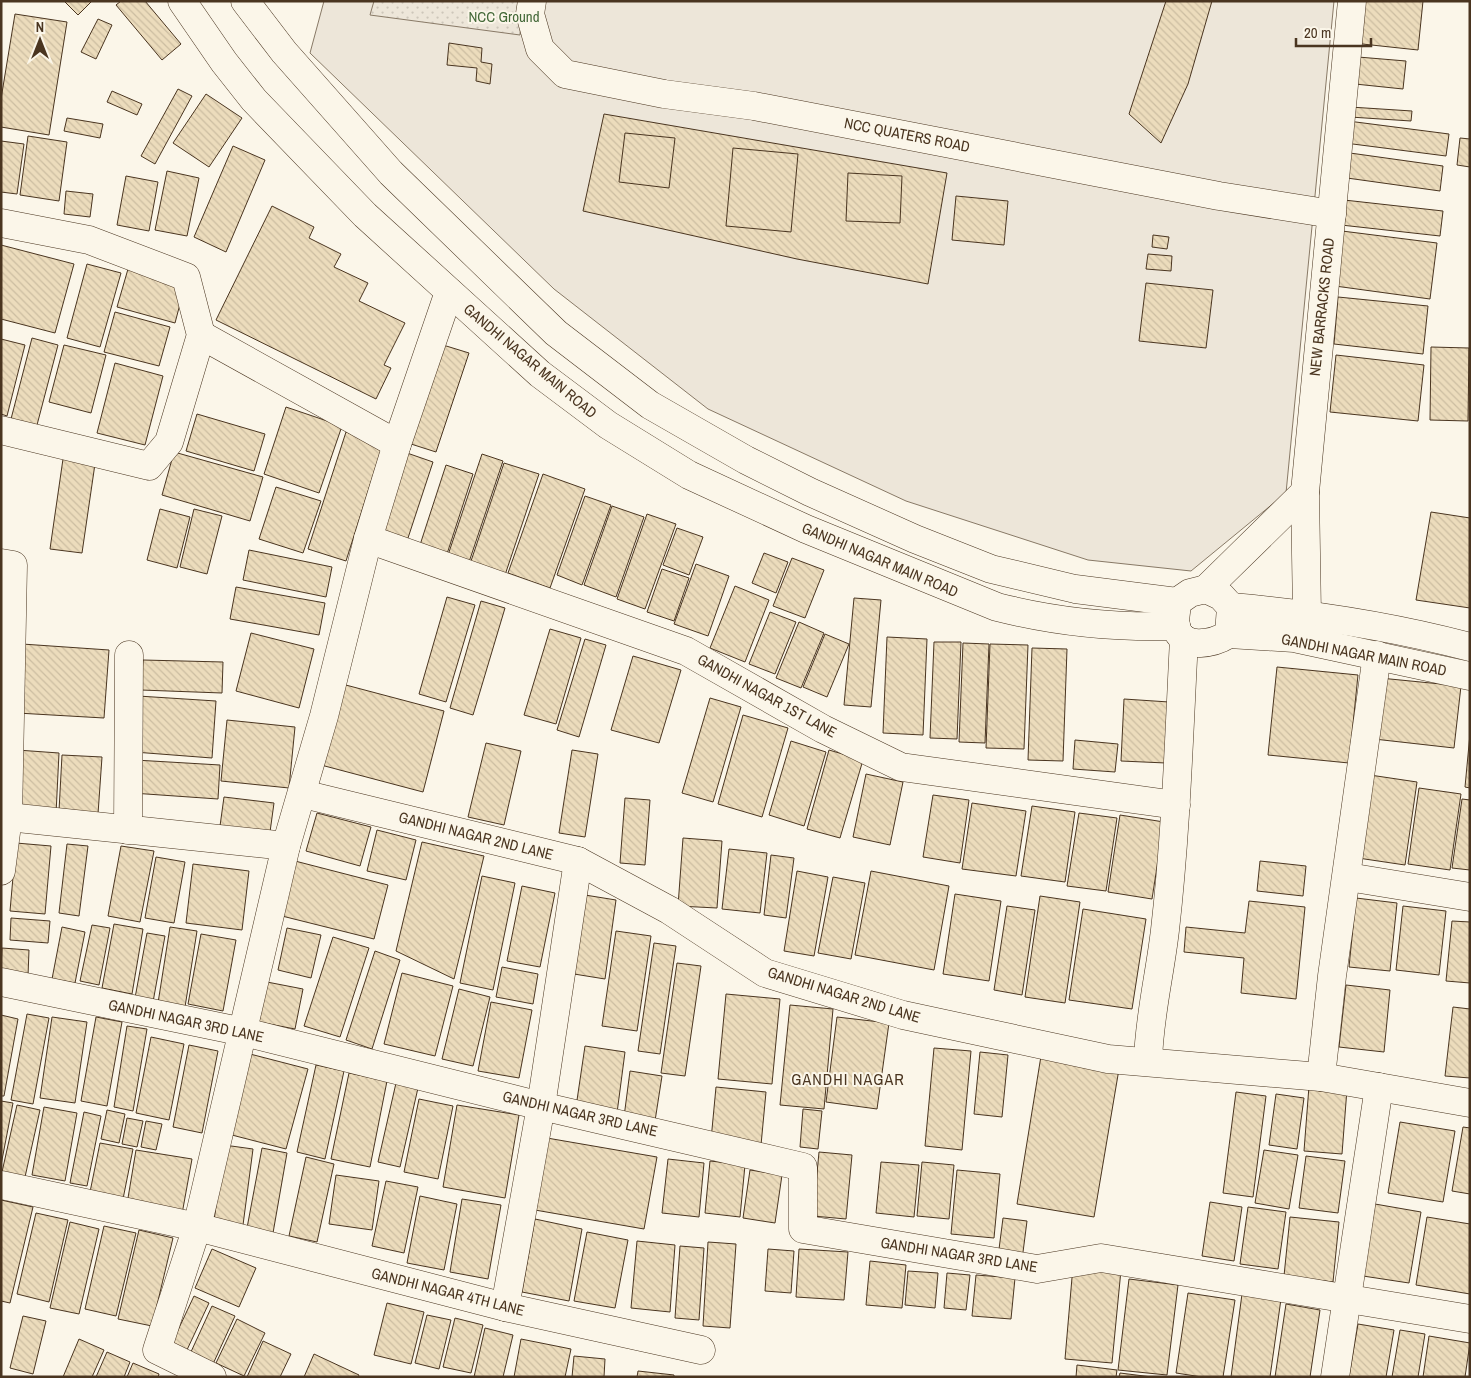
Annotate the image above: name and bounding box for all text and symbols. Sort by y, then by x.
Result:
park label: NCC Ground [468,6,540,27]
north arrow [15,15,65,65]
scale bar [1296,15,1371,47]
text: N [36,18,44,36]
text: 20 m [1304,22,1331,43]
street label: NCC QUATERS ROAD [842,112,972,157]
street label: NEW BARRACKS ROAD [1304,237,1339,377]
street label: GANDHI NAGAR MAIN ROAD [459,299,602,423]
street label: GANDHI NAGAR MAIN ROAD [799,517,962,602]
street label: GANDHI NAGAR MAIN ROAD [1280,628,1449,681]
street label: GANDHI NAGAR 1ST LANE [694,648,841,743]
street label: GANDHI NAGAR 2ND LANE [397,806,556,865]
street label: GANDHI NAGAR 2ND LANE [765,961,923,1028]
street label: GANDHI NAGAR 3RD LANE [106,994,266,1047]
district label: GANDHI NAGAR [791,1068,905,1090]
street label: GANDHI NAGAR 3RD LANE [500,1085,660,1142]
street label: GANDHI NAGAR 3RD LANE [879,1232,1039,1277]
street label: GANDHI NAGAR 4TH LANE [369,1262,527,1321]

